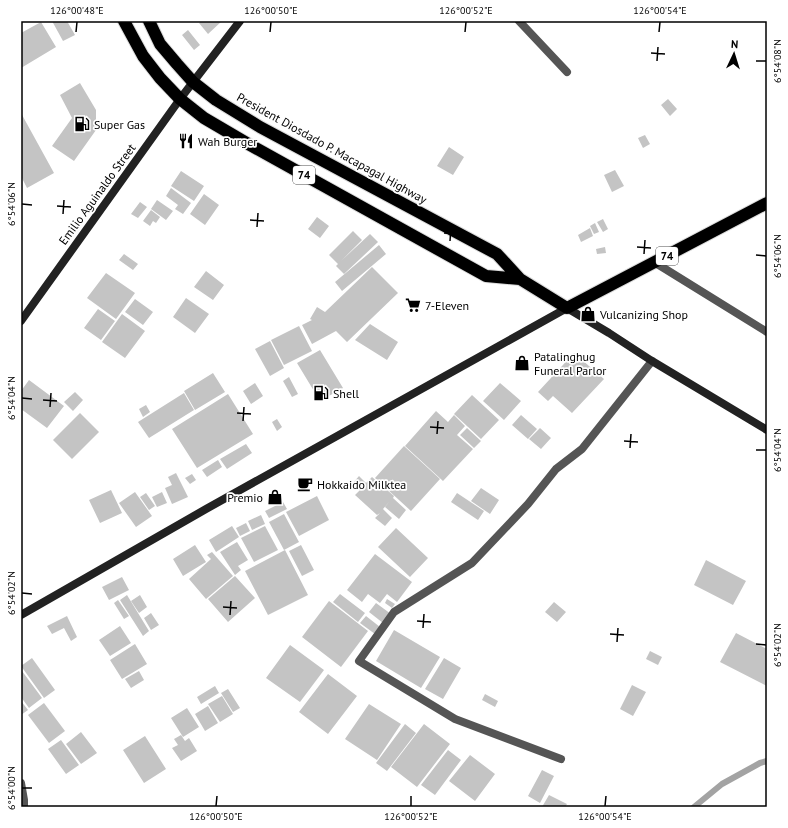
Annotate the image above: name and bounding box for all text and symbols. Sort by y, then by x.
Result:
text: 126°00'48"E [50,4,104,17]
text: 126°00'50"E [244,4,298,17]
text: 126°00'52"E [439,4,493,17]
text: 126°00'54"E [633,4,687,17]
north arrow [714,34,754,74]
text: N [731,37,739,51]
text: 6°54'08"N [771,39,784,83]
street label: President Diosdado P. Macapagal Highway [234,89,430,207]
fuel station icon: Super Gas [73,115,91,133]
place label: Super Gas [94,117,145,132]
restaurant icon: Wah Burger [177,132,195,150]
place label: Wah Burger [198,134,257,149]
street label: Emilio Aguinaldo Street [55,141,139,247]
road number: 74 [293,166,315,184]
text: 6°54'06"N [5,182,18,226]
text: 6°54'06"N [771,234,784,278]
road number: 74 [656,247,678,265]
supermarket icon: 7-Eleven [404,296,422,314]
place label: 7-Eleven [425,298,469,313]
shop icon: Vulcanizing Shop [579,305,597,323]
place label: Vulcanizing Shop [599,307,688,322]
place label: Patalinghug Funeral Parlor [534,349,606,378]
shop icon: Patalinghug Funeral Parlor [513,354,531,372]
text: 6°54'04"N [5,376,18,420]
fuel station icon: Shell [312,384,330,402]
place label: Shell [333,386,360,401]
text: 6°54'04"N [771,428,784,472]
cafe icon: Hokkaido Milktea [296,475,314,493]
place label: Hokkaido Milktea [317,477,406,492]
shop icon: Premio [266,488,284,506]
place label: Premio [227,490,263,505]
text: 6°54'02"N [5,571,18,615]
text: 6°54'02"N [771,623,784,667]
text: 6°54'00"N [5,766,18,810]
text: 126°00'50"E [189,810,243,823]
text: 126°00'52"E [384,810,438,823]
text: 126°00'54"E [578,810,632,823]

